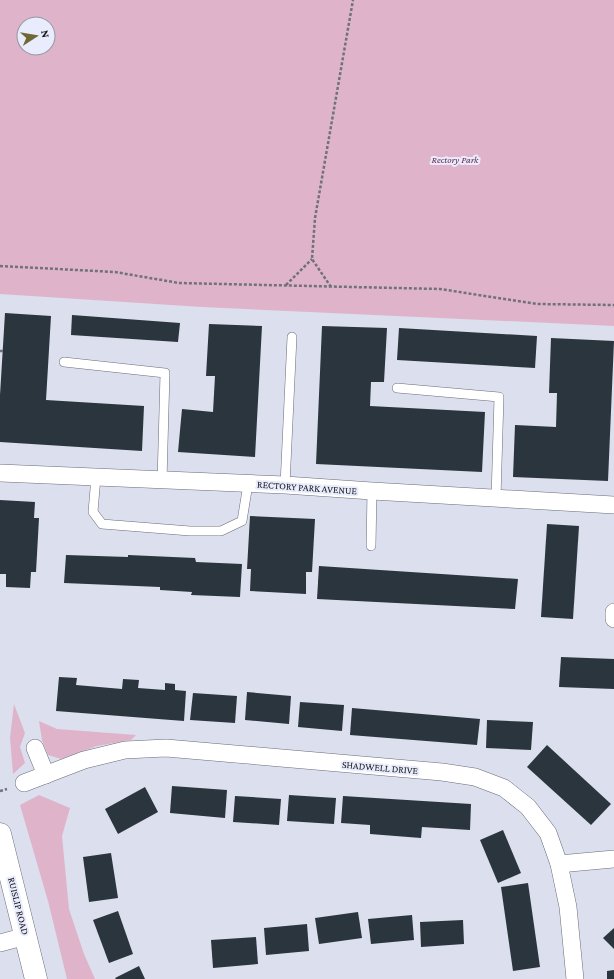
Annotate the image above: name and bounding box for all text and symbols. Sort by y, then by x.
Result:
north arrow [16,16,56,56]
text: N [39,29,53,39]
park label: Rectory Park [432,154,479,165]
street label: RECTORY PARK AVENUE [257,479,358,497]
street label: SHADWELL DRIVE [341,759,419,776]
street label: RUISLIP ROAD [6,876,31,936]

